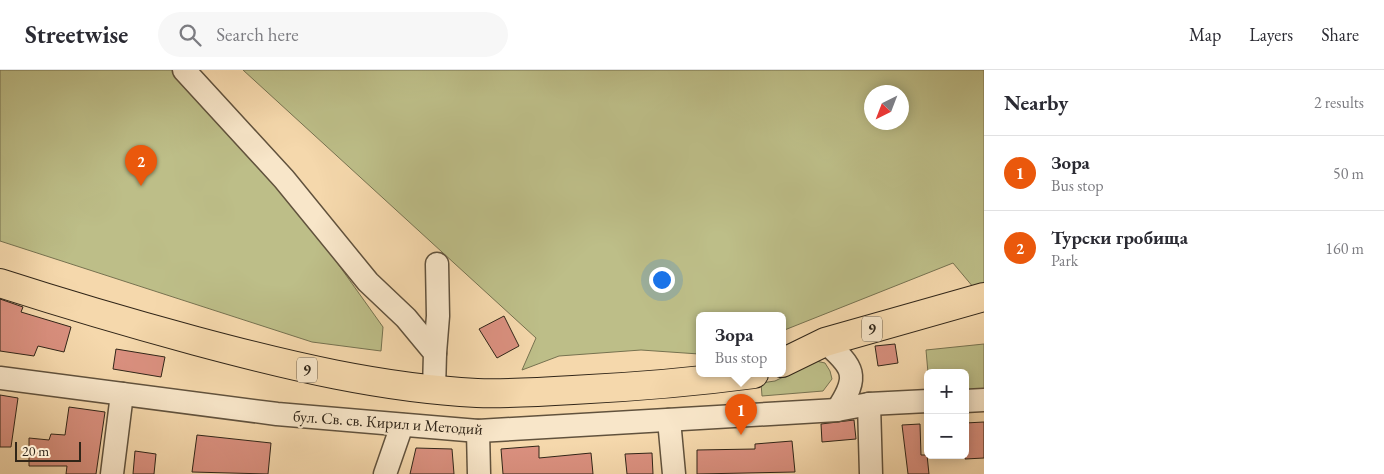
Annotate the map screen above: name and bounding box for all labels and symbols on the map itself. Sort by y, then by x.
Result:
north arrow [864,85,909,130]
pin: 2 [125,145,157,186]
your location [649,267,675,293]
road number: 9 [862,316,882,342]
road number: 9 [297,358,317,382]
pin: 1 [725,394,757,435]
street label: бул. Св. св. Кирил и Методий [292,405,484,440]
scale bar [15,439,81,462]

